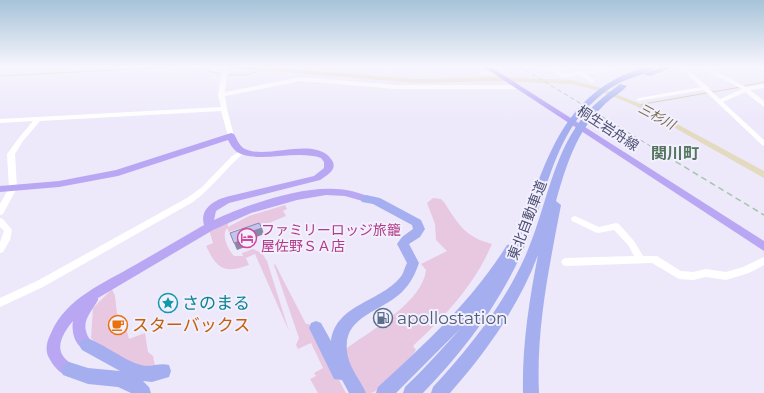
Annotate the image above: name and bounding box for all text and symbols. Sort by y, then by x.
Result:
water label: 三杉川 [636,100,680,133]
street label: 桐生岩舟線 [574,101,642,155]
district label: 関川町 [651,144,699,163]
street label: 東北自動車道 [504,178,550,262]
place label: ファミリーロッジ旅籠 屋佐野ＳＡ店 [261,221,401,255]
hotel icon: ファミリーロッジ旅籠 屋佐野ＳＡ店 [236,227,258,249]
place icon: さのまる [157,292,179,314]
place label: さのまる [182,293,250,313]
fuel station icon: apollostation [372,307,394,329]
place label: apollostation [397,308,508,328]
cafe icon: スターバックス [107,314,129,336]
place label: スターバックス [132,315,250,335]

